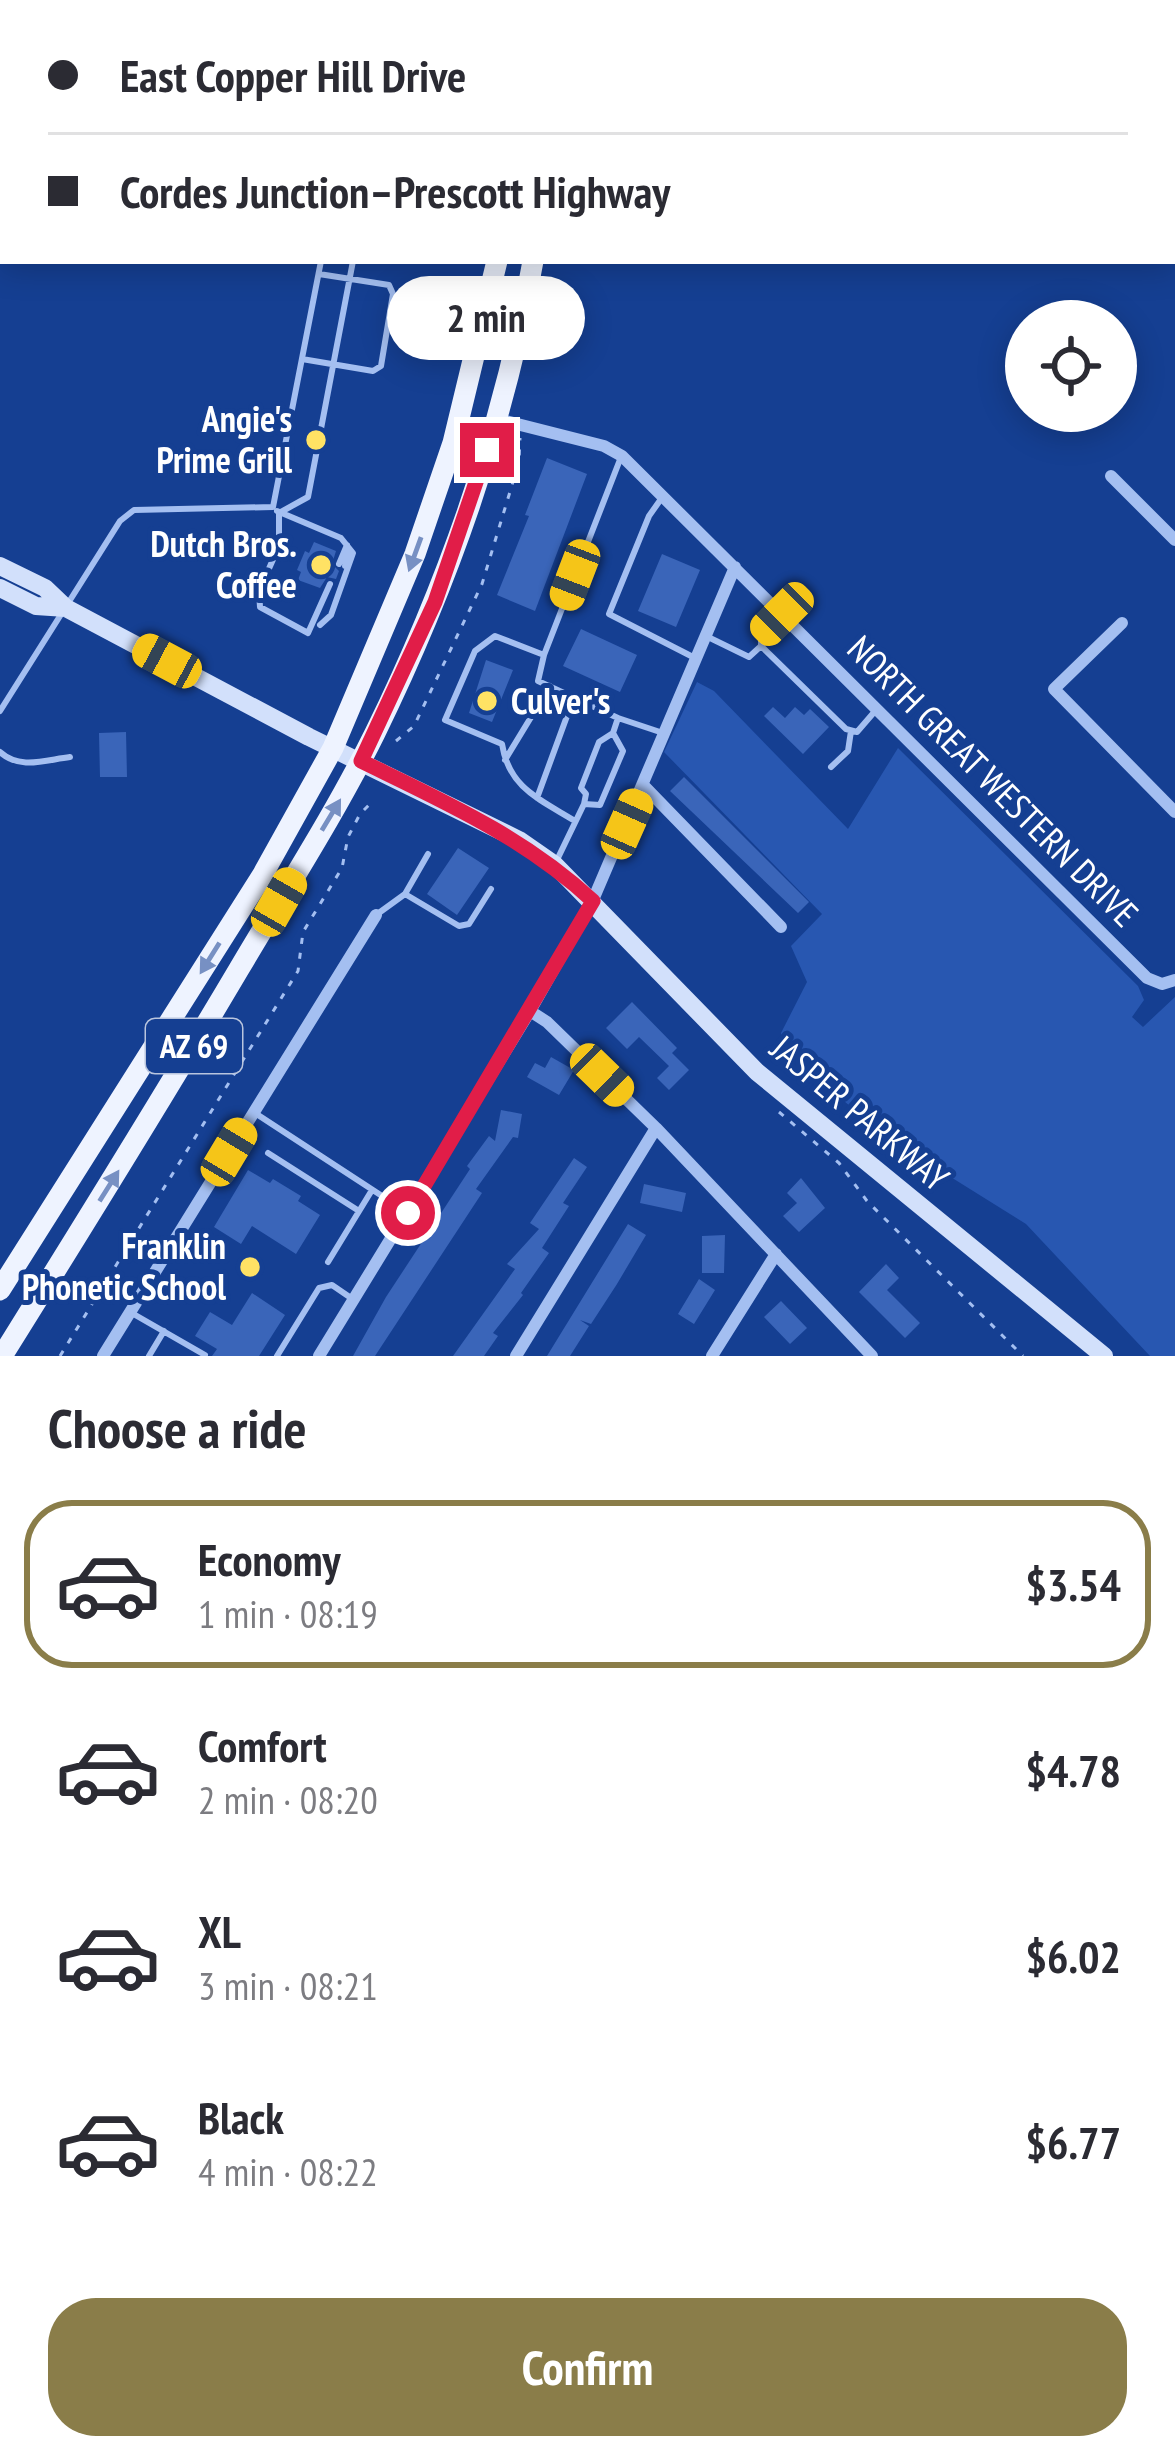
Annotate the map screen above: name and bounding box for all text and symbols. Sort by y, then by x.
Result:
text: East Copper Hill Drive [120,46,466,104]
text: Cordes Junction–Prescott Highway [120,162,670,220]
callout: 2 min [388,276,586,360]
text: 2 min [447,292,525,343]
map controls [1005,300,1137,432]
button: locate [1005,300,1137,432]
place label: Angie's Prime Grill [157,395,292,483]
route end [460,423,514,477]
marker: Angie's Prime Grill [303,427,329,453]
place label: Dutch Bros. Coffee [151,520,297,608]
car [545,535,605,615]
one-way arrow [405,536,423,572]
marker: Dutch Bros. Coffee [308,552,334,578]
car [744,576,820,652]
street label: NORTH GREAT WESTERN DRIVE [838,625,1149,936]
car [127,628,207,694]
place label: Culver's [511,677,610,724]
marker: Culver's [474,688,500,714]
car [596,784,658,864]
one-way arrow [319,798,340,832]
car [245,862,313,942]
one-way arrow [200,941,222,974]
road number: AZ 69 [146,1019,242,1073]
street label: JASPER PARKWAY [761,1024,960,1201]
car [564,1037,640,1113]
car [195,1112,263,1192]
one-way arrow [97,1169,119,1202]
route start [381,1186,435,1240]
place label: Franklin Phonetic School [22,1222,226,1310]
marker: Franklin Phonetic School [237,1254,263,1280]
text: Choose a ride [48,1393,307,1463]
icon: car [54,1530,162,1638]
text: Economy [198,1530,341,1588]
text: $3.54 [1025,1555,1121,1613]
text: 1 min · 08:19 [198,1588,378,1639]
icon: car [54,1716,162,1824]
text: Comfort [198,1716,327,1774]
text: $4.78 [1025,1741,1121,1799]
text: 2 min · 08:20 [198,1774,378,1825]
icon: car [54,1902,162,2010]
text: XL [198,1902,241,1960]
text: $6.02 [1025,1927,1121,1985]
text: 3 min · 08:21 [198,1960,378,2011]
icon: car [54,2088,162,2196]
text: Black [198,2088,284,2146]
text: $6.77 [1025,2113,1121,2171]
text: 4 min · 08:22 [198,2146,378,2197]
button: Confirm [48,2298,1127,2436]

